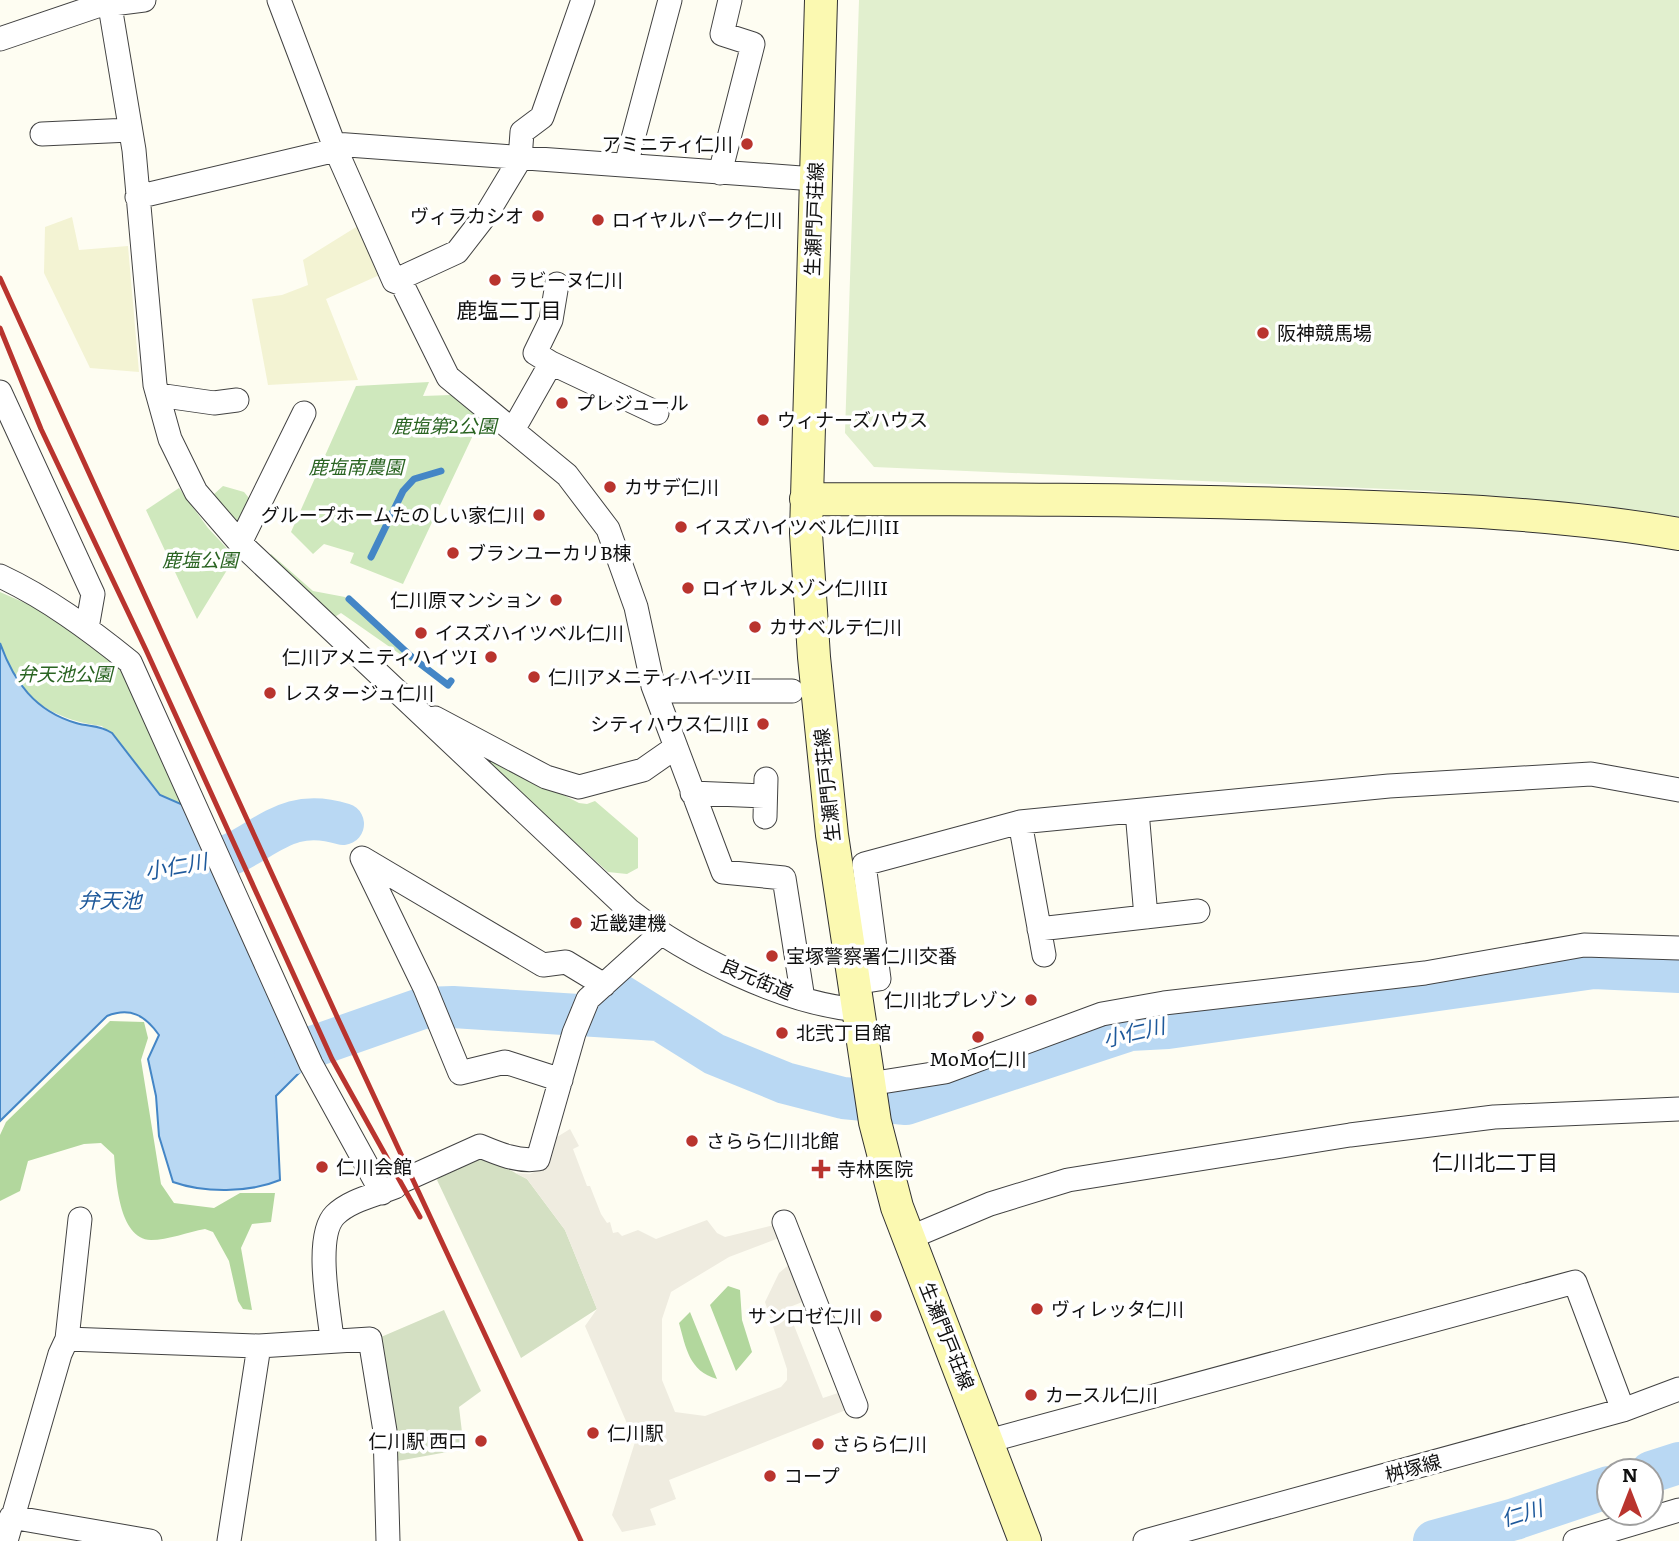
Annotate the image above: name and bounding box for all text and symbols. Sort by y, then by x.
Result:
place label: アミニティ仁川 [602,129,733,157]
marker: アミニティ仁川 [739,136,755,152]
street label: 生瀬門戸荘線 [797,162,829,276]
place label: ヴィラカシオ [410,201,524,229]
place label: ロイヤルパーク仁川 [612,205,782,233]
marker: ヴィラカシオ [530,208,546,224]
marker: ロイヤルパーク仁川 [590,212,606,228]
place label: ラビーヌ仁川 [509,265,623,293]
marker: ラビーヌ仁川 [487,272,503,288]
district label: 鹿塩二丁目 [457,293,562,324]
place label: 阪神競馬場 [1277,318,1372,346]
marker: 阪神競馬場 [1255,325,1271,341]
place label: プレジュール [576,388,689,416]
marker: プレジュール [554,395,570,411]
place label: ウィナーズハウス [777,405,928,433]
park label: 鹿塩第2公園 [392,411,499,439]
marker: ウィナーズハウス [755,412,771,428]
park label: 鹿塩南農園 [308,452,406,480]
place label: カサデ仁川 [624,472,719,500]
marker: カサデ仁川 [602,479,618,495]
place label: グループホームたのしい家仁川 [261,500,525,528]
marker: グループホームたのしい家仁川 [531,507,547,523]
place label: イスズハイツベル仁川II [695,512,900,540]
marker: イスズハイツベル仁川II [673,519,689,535]
place label: ブランユーカリB棟 [467,538,632,566]
park label: 鹿塩公園 [162,545,241,573]
marker: ブランユーカリB棟 [445,545,461,561]
place label: ロイヤルメゾン仁川II [702,573,888,601]
marker: ロイヤルメゾン仁川II [680,580,696,596]
place label: 仁川原マンション [390,585,542,613]
marker: 仁川原マンション [548,592,564,608]
place label: カサベルテ仁川 [769,612,902,640]
place label: イスズハイツベル仁川 [435,618,624,646]
marker: カサベルテ仁川 [747,619,763,635]
marker: イスズハイツベル仁川 [413,625,429,641]
place label: 仁川アメニティハイツI [282,642,477,670]
marker: 仁川アメニティハイツI [483,649,499,665]
park label: 弁天池公園 [17,659,115,687]
place label: 仁川アメニティハイツII [548,662,751,690]
marker: 仁川アメニティハイツII [526,669,542,685]
place label: レスタージュ仁川 [284,678,434,706]
marker: レスタージュ仁川 [262,685,278,701]
place label: シティハウス仁川I [590,709,749,737]
marker: シティハウス仁川I [755,716,771,732]
street label: 生瀬門戸荘線 [806,727,846,843]
water label: 小仁川 [142,843,211,885]
water label: 弁天池 [79,883,143,914]
place label: 近畿建機 [590,908,666,936]
marker: 近畿建機 [568,915,584,931]
place label: 宝塚警察署仁川交番 [786,941,957,969]
marker: 宝塚警察署仁川交番 [764,948,780,964]
street label: 良元街道 [717,950,798,1006]
place label: 仁川北プレゾン [884,985,1017,1013]
marker: 仁川北プレゾン [1023,992,1039,1008]
water label: 小仁川 [1099,1008,1170,1053]
place label: 北弐丁目館 [796,1018,891,1046]
marker: 北弐丁目館 [774,1025,790,1041]
marker: MoMo仁川 [970,1029,986,1045]
place label: MoMo仁川 [929,1044,1027,1072]
place label: さらら仁川北館 [706,1126,839,1154]
marker: さらら仁川北館 [684,1133,700,1149]
district label: 仁川北二丁目 [1432,1145,1558,1176]
place label: 仁川会館 [336,1152,412,1180]
place label: 寺林医院 [837,1154,913,1182]
marker: 仁川会館 [314,1159,330,1175]
marker: 寺林医院 [811,1159,831,1179]
street label: 生瀬門戸荘線 [914,1278,982,1394]
place label: ヴィレッタ仁川 [1051,1294,1184,1322]
place label: サンロゼ仁川 [748,1301,862,1329]
marker: ヴィレッタ仁川 [1029,1301,1045,1317]
marker: サンロゼ仁川 [868,1308,884,1324]
place label: カースル仁川 [1045,1380,1158,1408]
marker: カースル仁川 [1023,1387,1039,1403]
place label: 仁川駅 [607,1418,664,1446]
marker: 仁川駅 [585,1425,601,1441]
place label: 仁川駅 西口 [368,1426,467,1454]
place label: さらら仁川 [832,1429,927,1457]
marker: 仁川駅 西口 [473,1433,489,1449]
marker: さらら仁川 [810,1436,826,1452]
street label: 桝塚線 [1382,1446,1444,1488]
north arrow [1595,1457,1665,1527]
text: N [1622,1460,1638,1488]
place label: コープ [784,1461,840,1489]
marker: コープ [762,1468,778,1484]
water label: 仁川 [1497,1490,1548,1533]

